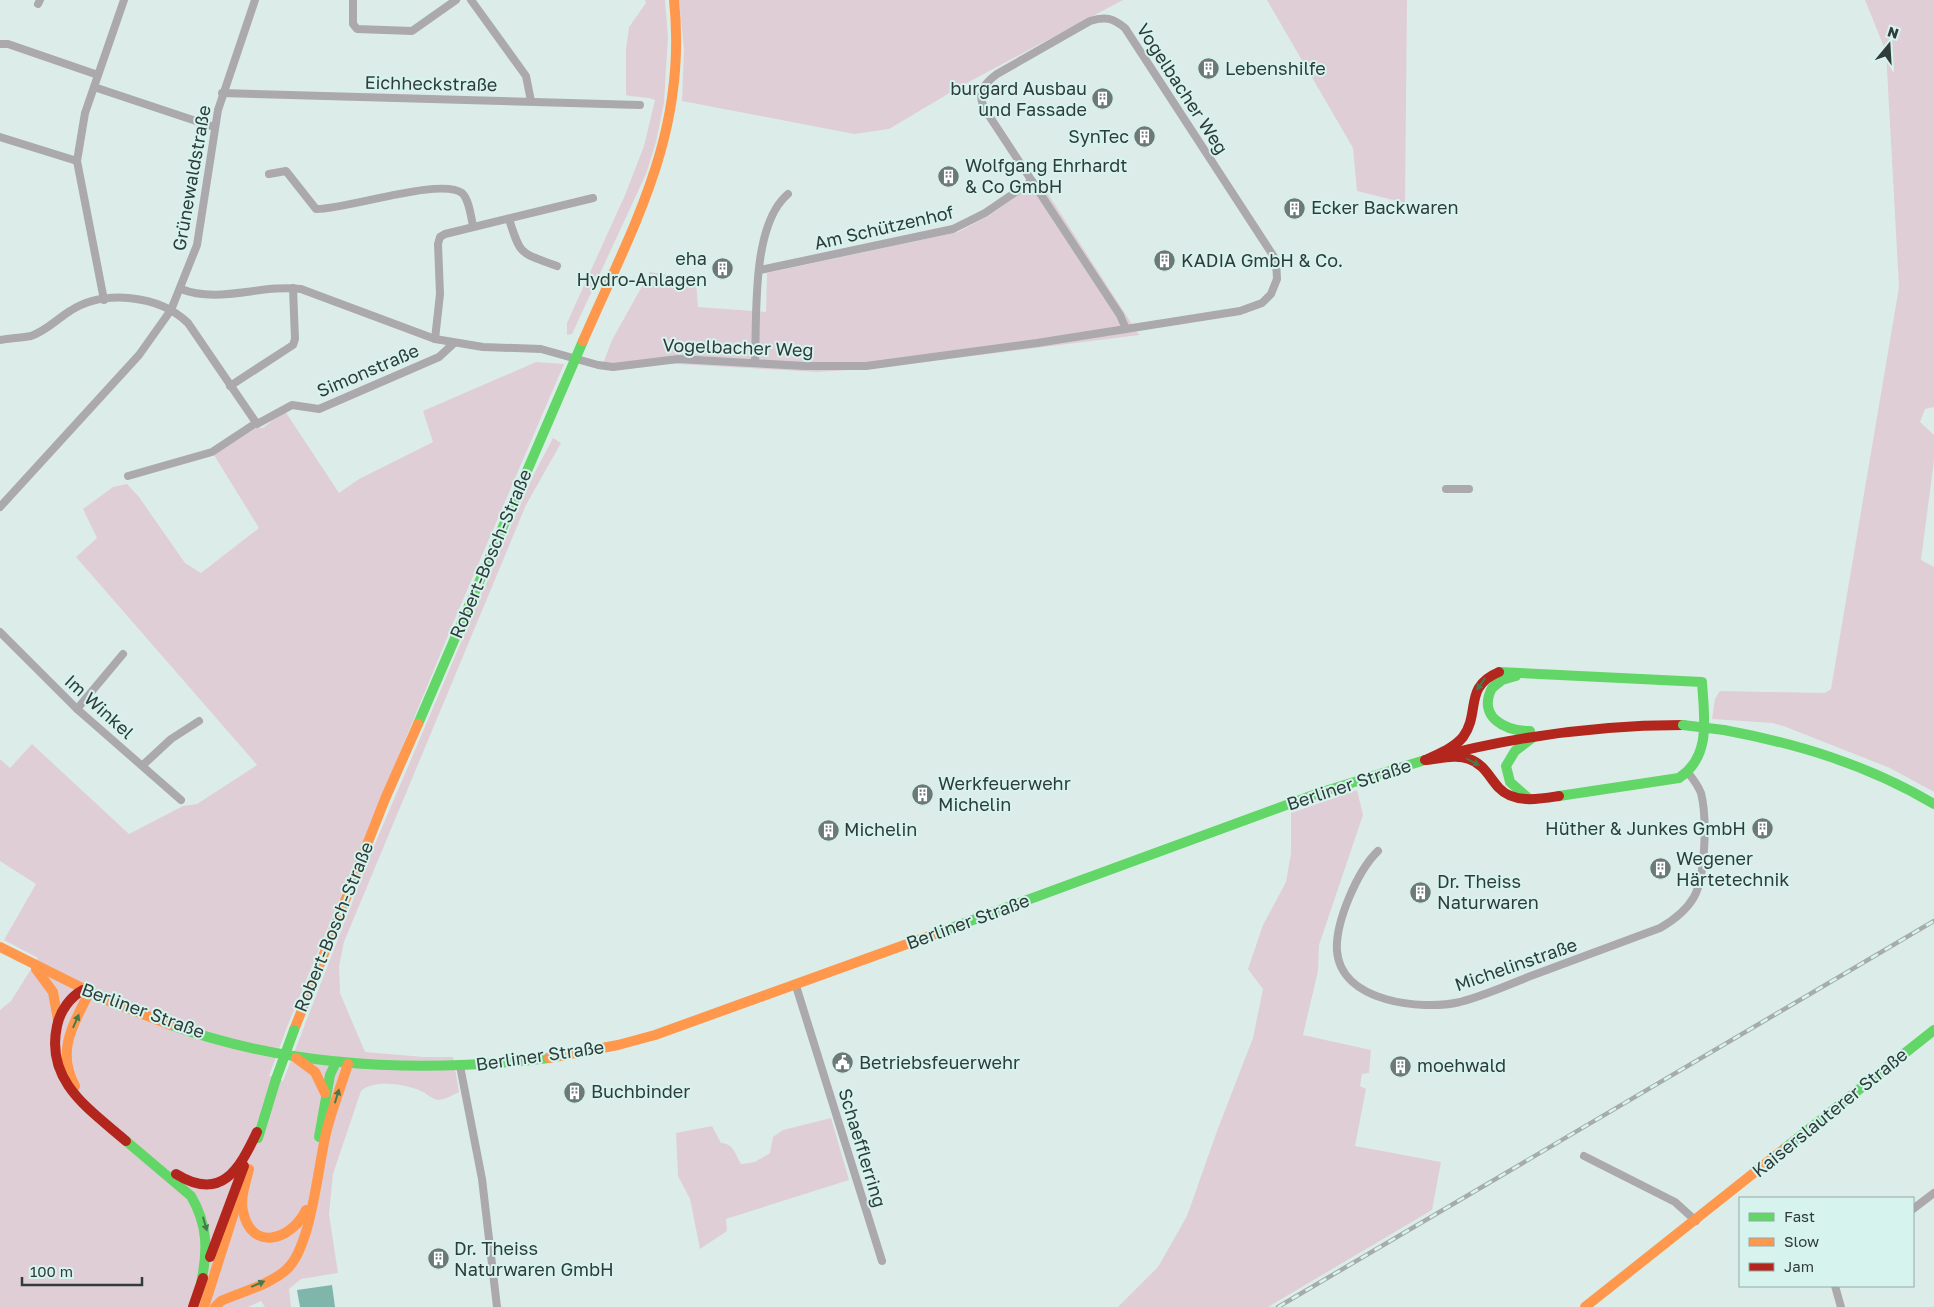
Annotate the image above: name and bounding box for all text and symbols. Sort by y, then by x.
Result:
street label: Vogelbacher Weg [1132,19,1233,158]
north arrow [1864,20,1914,70]
text: N [1885,22,1901,42]
building icon: Lebenshilfe [1197,57,1221,81]
place label: Lebenshilfe [1225,57,1326,79]
street label: Eichheckstraße [364,71,498,95]
place label: burgard Ausbau und Fassade [950,77,1087,120]
building icon: burgard Ausbau und Fassade [1091,87,1115,111]
street label: Grünewaldstraße [167,103,215,252]
place label: SynTec [1068,125,1129,147]
building icon: SynTec [1133,125,1157,149]
place label: Wolfgang Ehrhardt & Co GmbH [965,154,1127,197]
building icon: Wolfgang Ehrhardt & Co GmbH [937,164,961,188]
building icon: Ecker Backwaren [1283,196,1307,220]
place label: Ecker Backwaren [1311,196,1459,218]
street label: Am Schützenhof [812,200,956,254]
place label: eha Hydro-Anlagen [576,247,707,290]
building icon: KADIA GmbH & Co. [1153,249,1177,273]
place label: KADIA GmbH & Co. [1181,249,1343,271]
building icon: eha Hydro-Anlagen [711,257,735,281]
street label: Vogelbacher Weg [662,333,814,361]
street label: Simonstraße [313,339,422,401]
street label: Robert-Bosch-Straße [444,466,536,642]
street label: Im Winkel [61,670,139,743]
one-way arrow [1476,677,1485,691]
street label: Berliner Straße [1284,754,1414,815]
one-way arrow [1466,758,1481,766]
place label: Werkfeuerwehr Michelin [938,772,1071,815]
building icon: Werkfeuerwehr Michelin [910,782,934,806]
place label: Hüther & Junkes GmbH [1545,817,1746,839]
building icon: Hüther & Junkes GmbH [1750,817,1774,841]
building icon: Michelin [816,818,840,842]
place label: Michelin [844,818,917,840]
street label: Robert-Bosch-Straße [289,838,377,1015]
place label: Wegener Härtetechnik [1676,847,1789,890]
building icon: Wegener Härtetechnik [1648,857,1672,881]
place label: Dr. Theiss Naturwaren [1437,870,1539,913]
building icon: Dr. Theiss Naturwaren [1409,880,1433,904]
street label: Berliner Straße [903,889,1032,954]
street label: Michelinstraße [1452,933,1580,995]
street label: Berliner Straße [79,978,208,1043]
one-way arrow [72,1014,80,1028]
street label: Berliner Straße [474,1035,605,1075]
street label: Kaiserslauterer Straße [1747,1043,1911,1182]
public building icon: Betriebsfeuerwehr [831,1051,855,1075]
place label: Betriebsfeuerwehr [859,1051,1020,1073]
building icon: moehwald [1389,1054,1413,1078]
place label: moehwald [1417,1054,1506,1076]
building icon: Buchbinder [563,1080,587,1104]
place label: Buchbinder [591,1080,690,1102]
street label: Schaefflerring [834,1086,891,1210]
one-way arrow [334,1089,342,1104]
legend [1739,1197,1914,1287]
text: Fast [1784,1207,1815,1225]
one-way arrow [201,1216,209,1231]
text: Slow [1784,1232,1819,1250]
place label: Dr. Theiss Naturwaren GmbH [454,1237,614,1280]
building icon: Dr. Theiss Naturwaren GmbH [426,1247,450,1271]
scale bar [22,1254,142,1286]
text: Jam [1784,1257,1814,1275]
text: 100 m [30,1262,73,1280]
one-way arrow [251,1280,265,1288]

